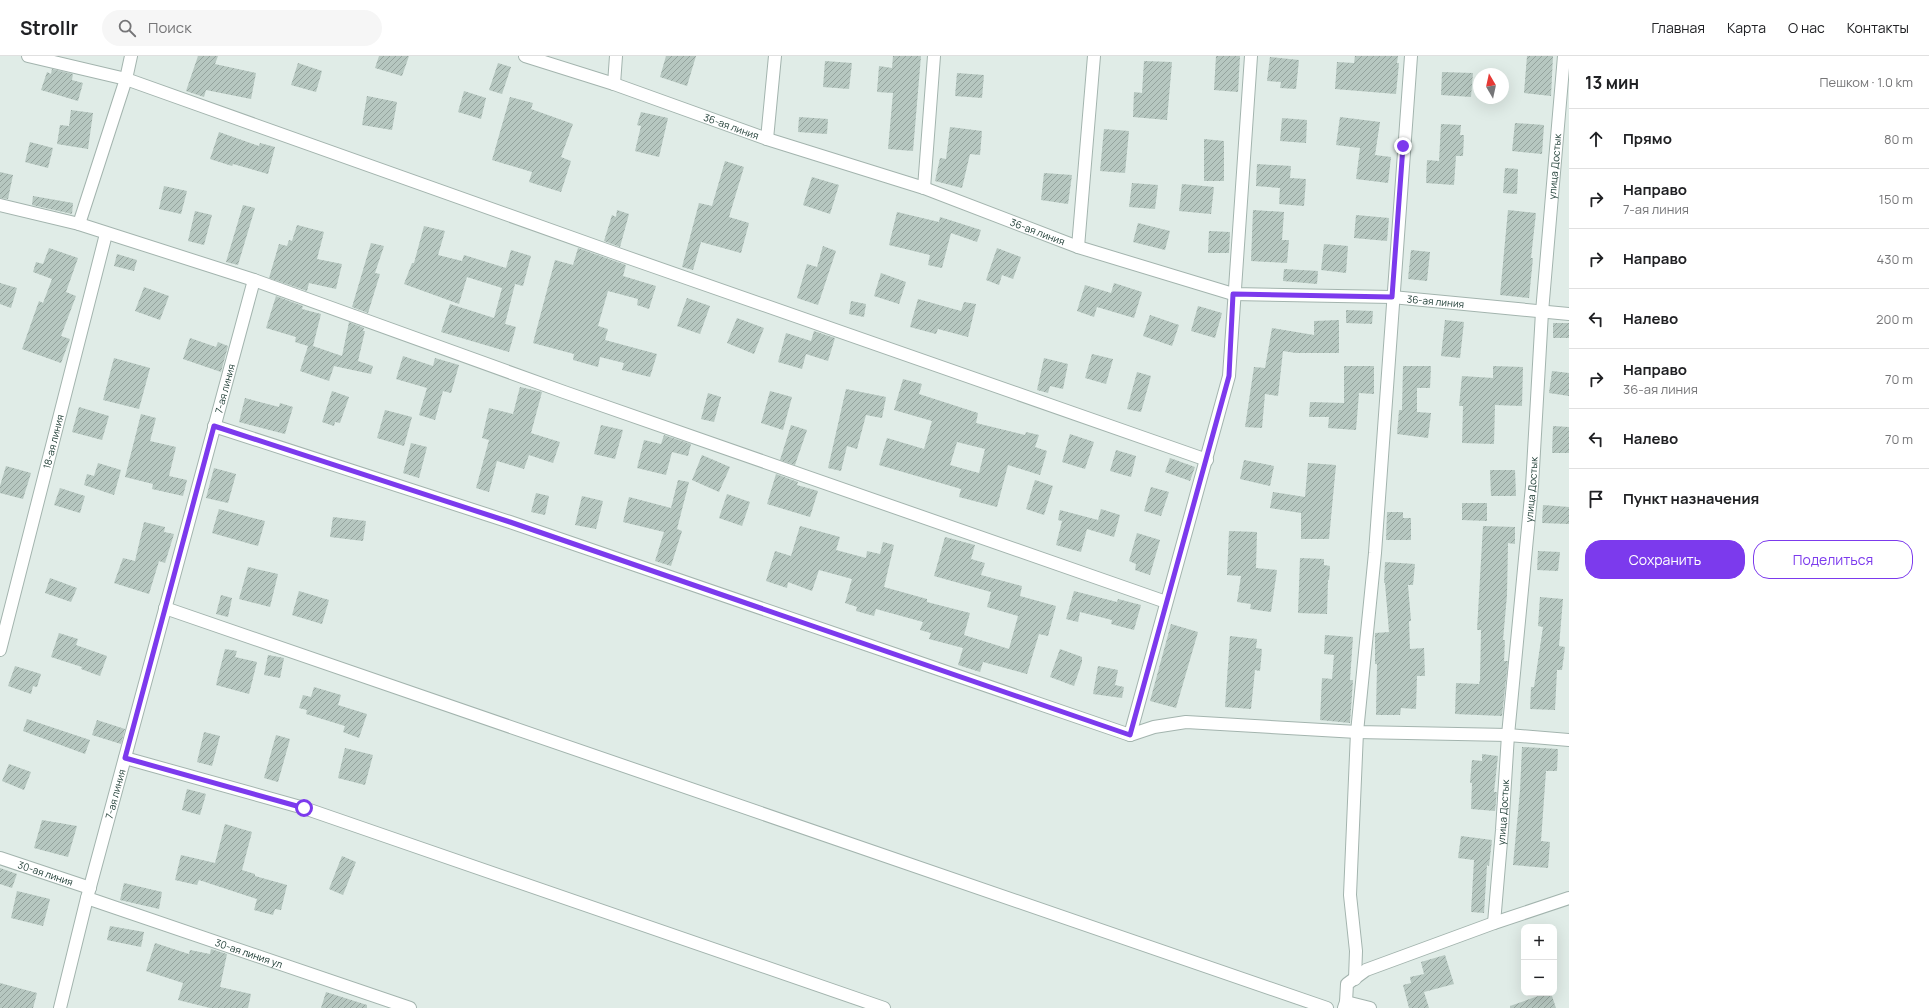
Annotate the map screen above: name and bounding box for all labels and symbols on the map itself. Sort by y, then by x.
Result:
north arrow [1473,68,1509,104]
street label: 36-ая линия [702,110,761,143]
street label: улица Достык [1545,132,1564,200]
route end [1394,137,1412,155]
street label: 36-ая линия [1008,215,1067,248]
street label: 36-ая линия [1406,291,1465,311]
street label: 7-ая линия [211,362,238,415]
street label: 18-ая линия [39,413,67,470]
street label: улица Достык [1522,455,1541,523]
street label: 7-ая линия [102,768,128,820]
street label: улица Достык [1494,778,1512,846]
route start [295,799,313,817]
street label: 30-ая линия [16,857,75,889]
street label: 30-ая линия ул [213,935,285,971]

